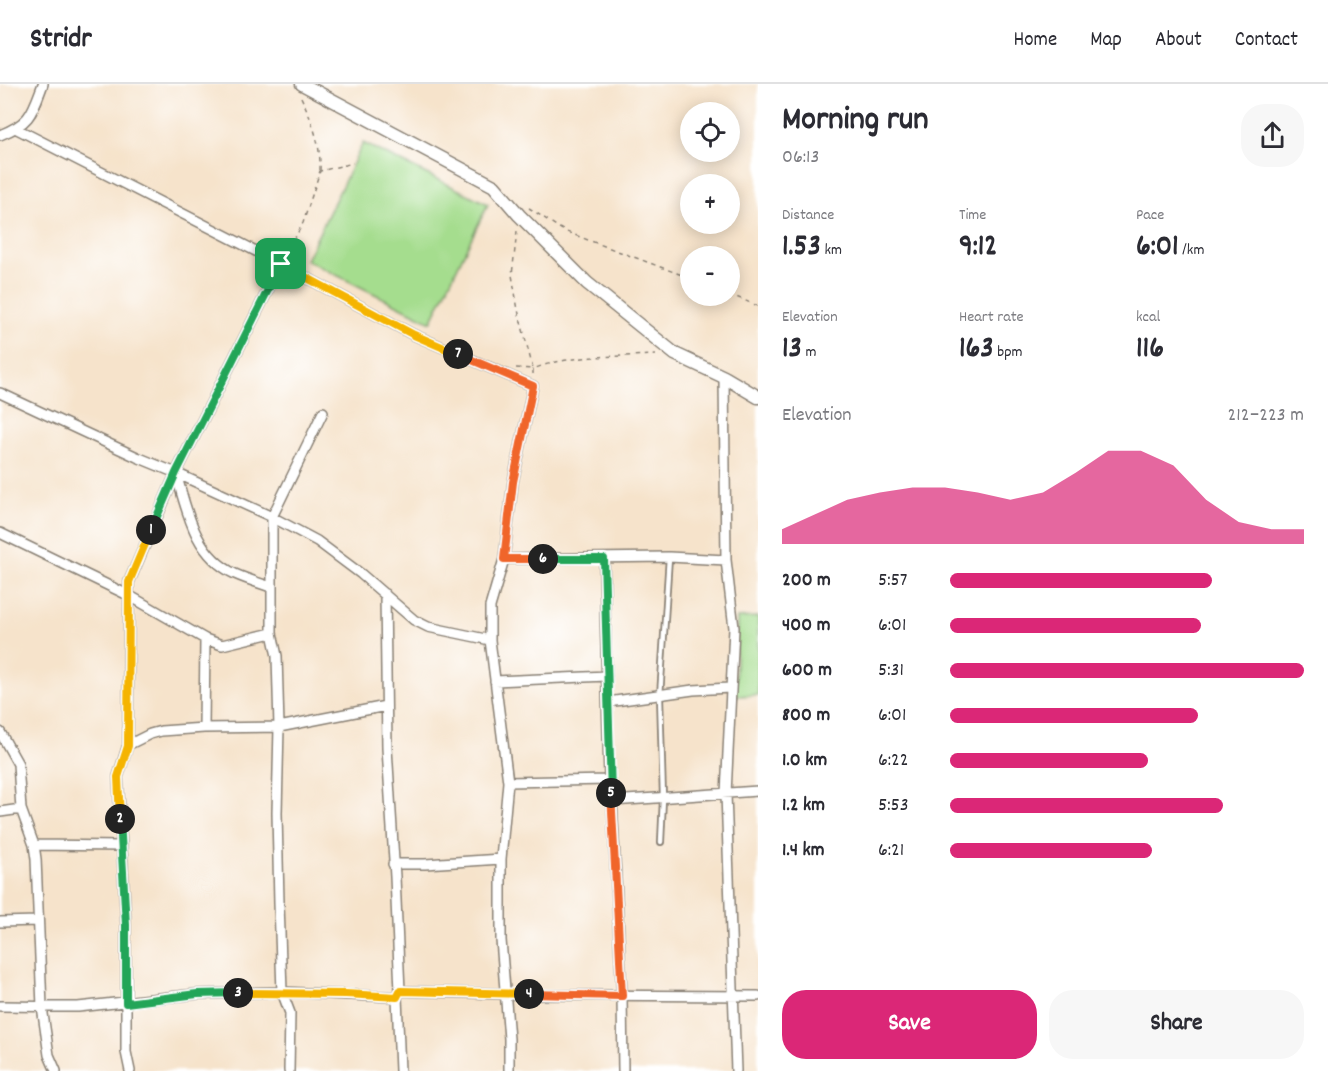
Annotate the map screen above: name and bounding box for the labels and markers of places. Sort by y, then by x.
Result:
pin [255,238,306,289]
pin: 7 [443,339,473,369]
pin: 1 [136,515,166,545]
pin: 6 [528,544,558,574]
pin: 5 [596,778,626,808]
pin: 2 [105,804,135,834]
pin: 3 [223,978,253,1008]
pin: 4 [514,979,544,1009]

